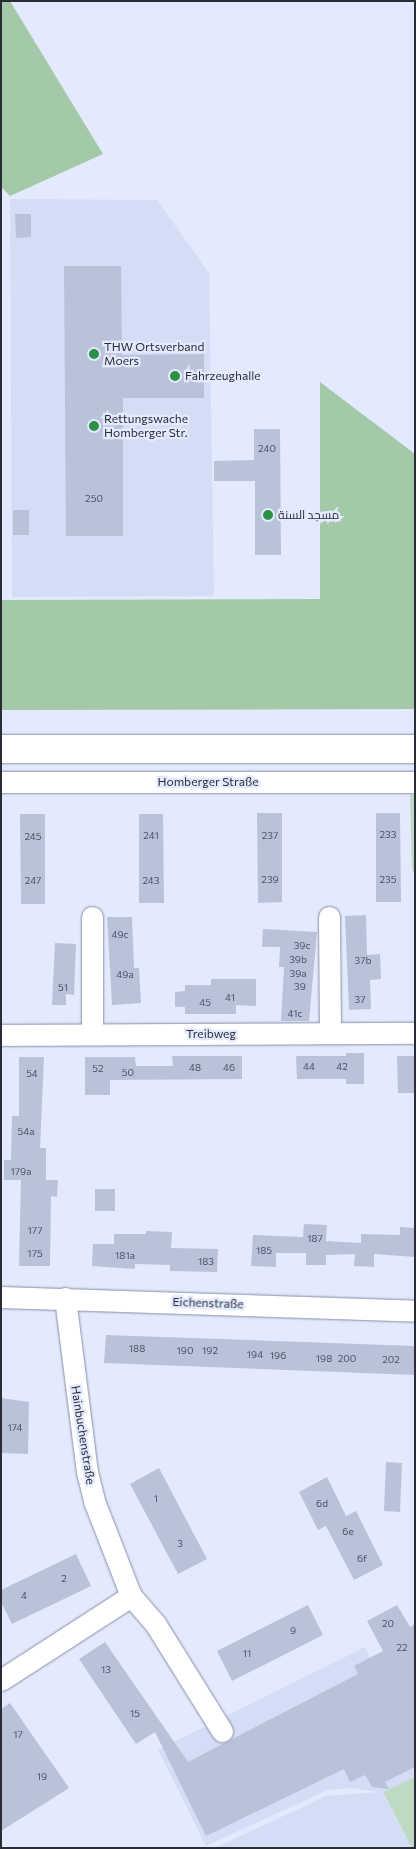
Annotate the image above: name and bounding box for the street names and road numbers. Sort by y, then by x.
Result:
street label: Homberger Straße [157,775,259,789]
street label: Treibweg [186,1027,236,1041]
street label: Eichenstraße [172,1295,244,1311]
street label: Hainbuchenstraße [68,1385,98,1485]

